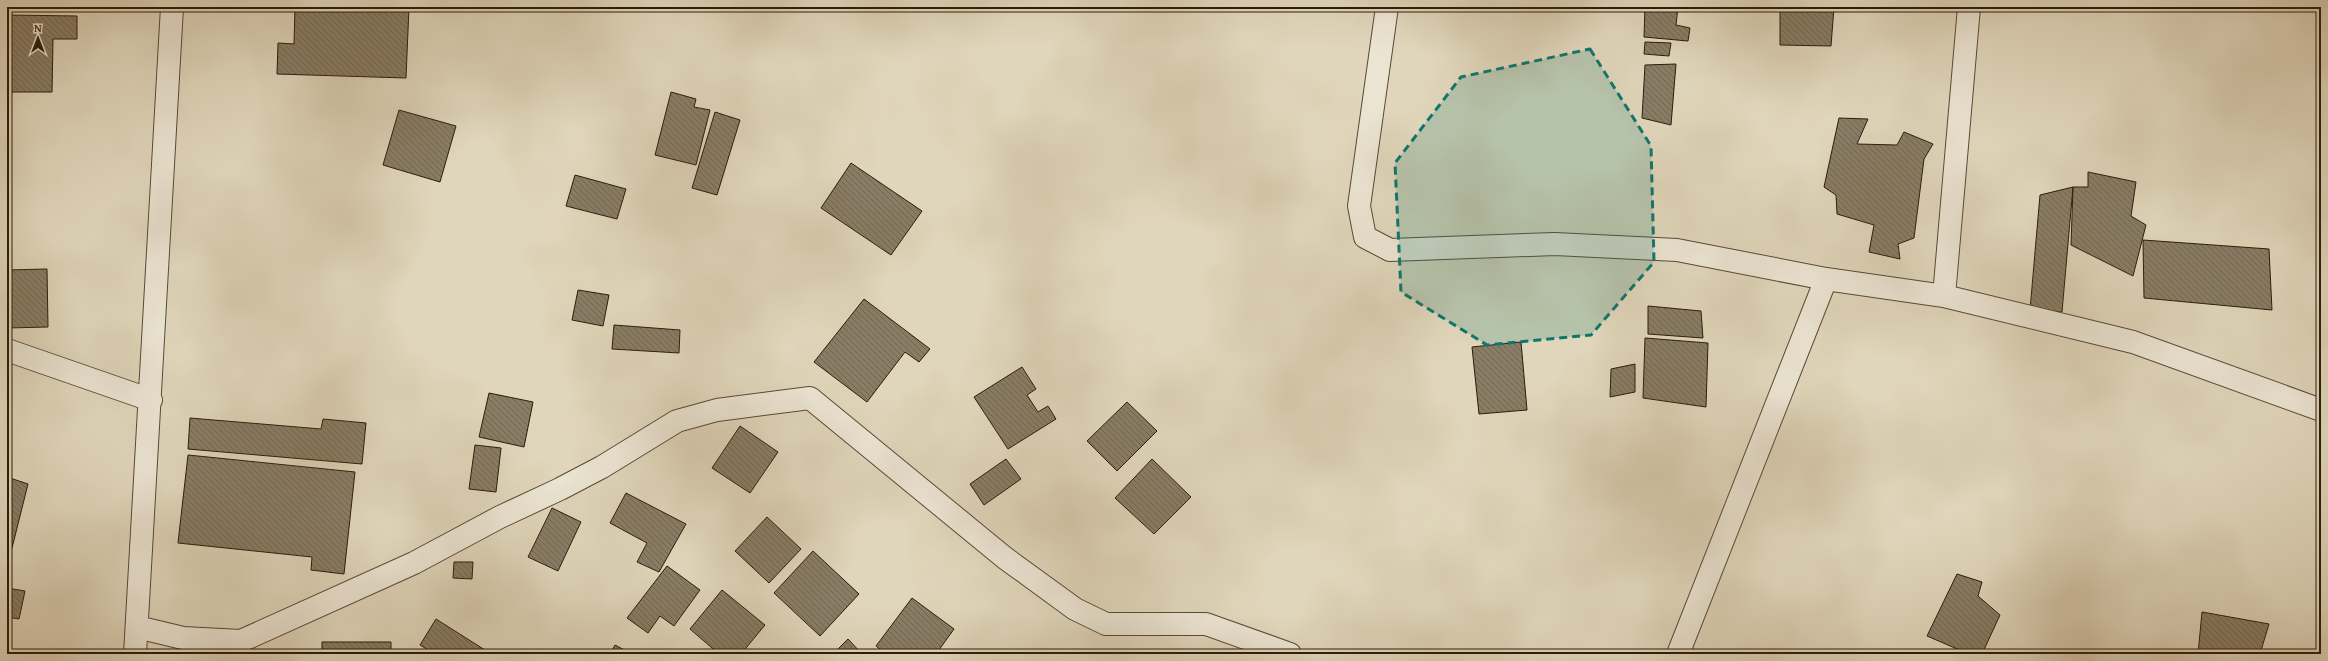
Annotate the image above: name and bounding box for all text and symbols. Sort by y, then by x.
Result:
north arrow [18,18,58,58]
text: N [34,20,42,36]

